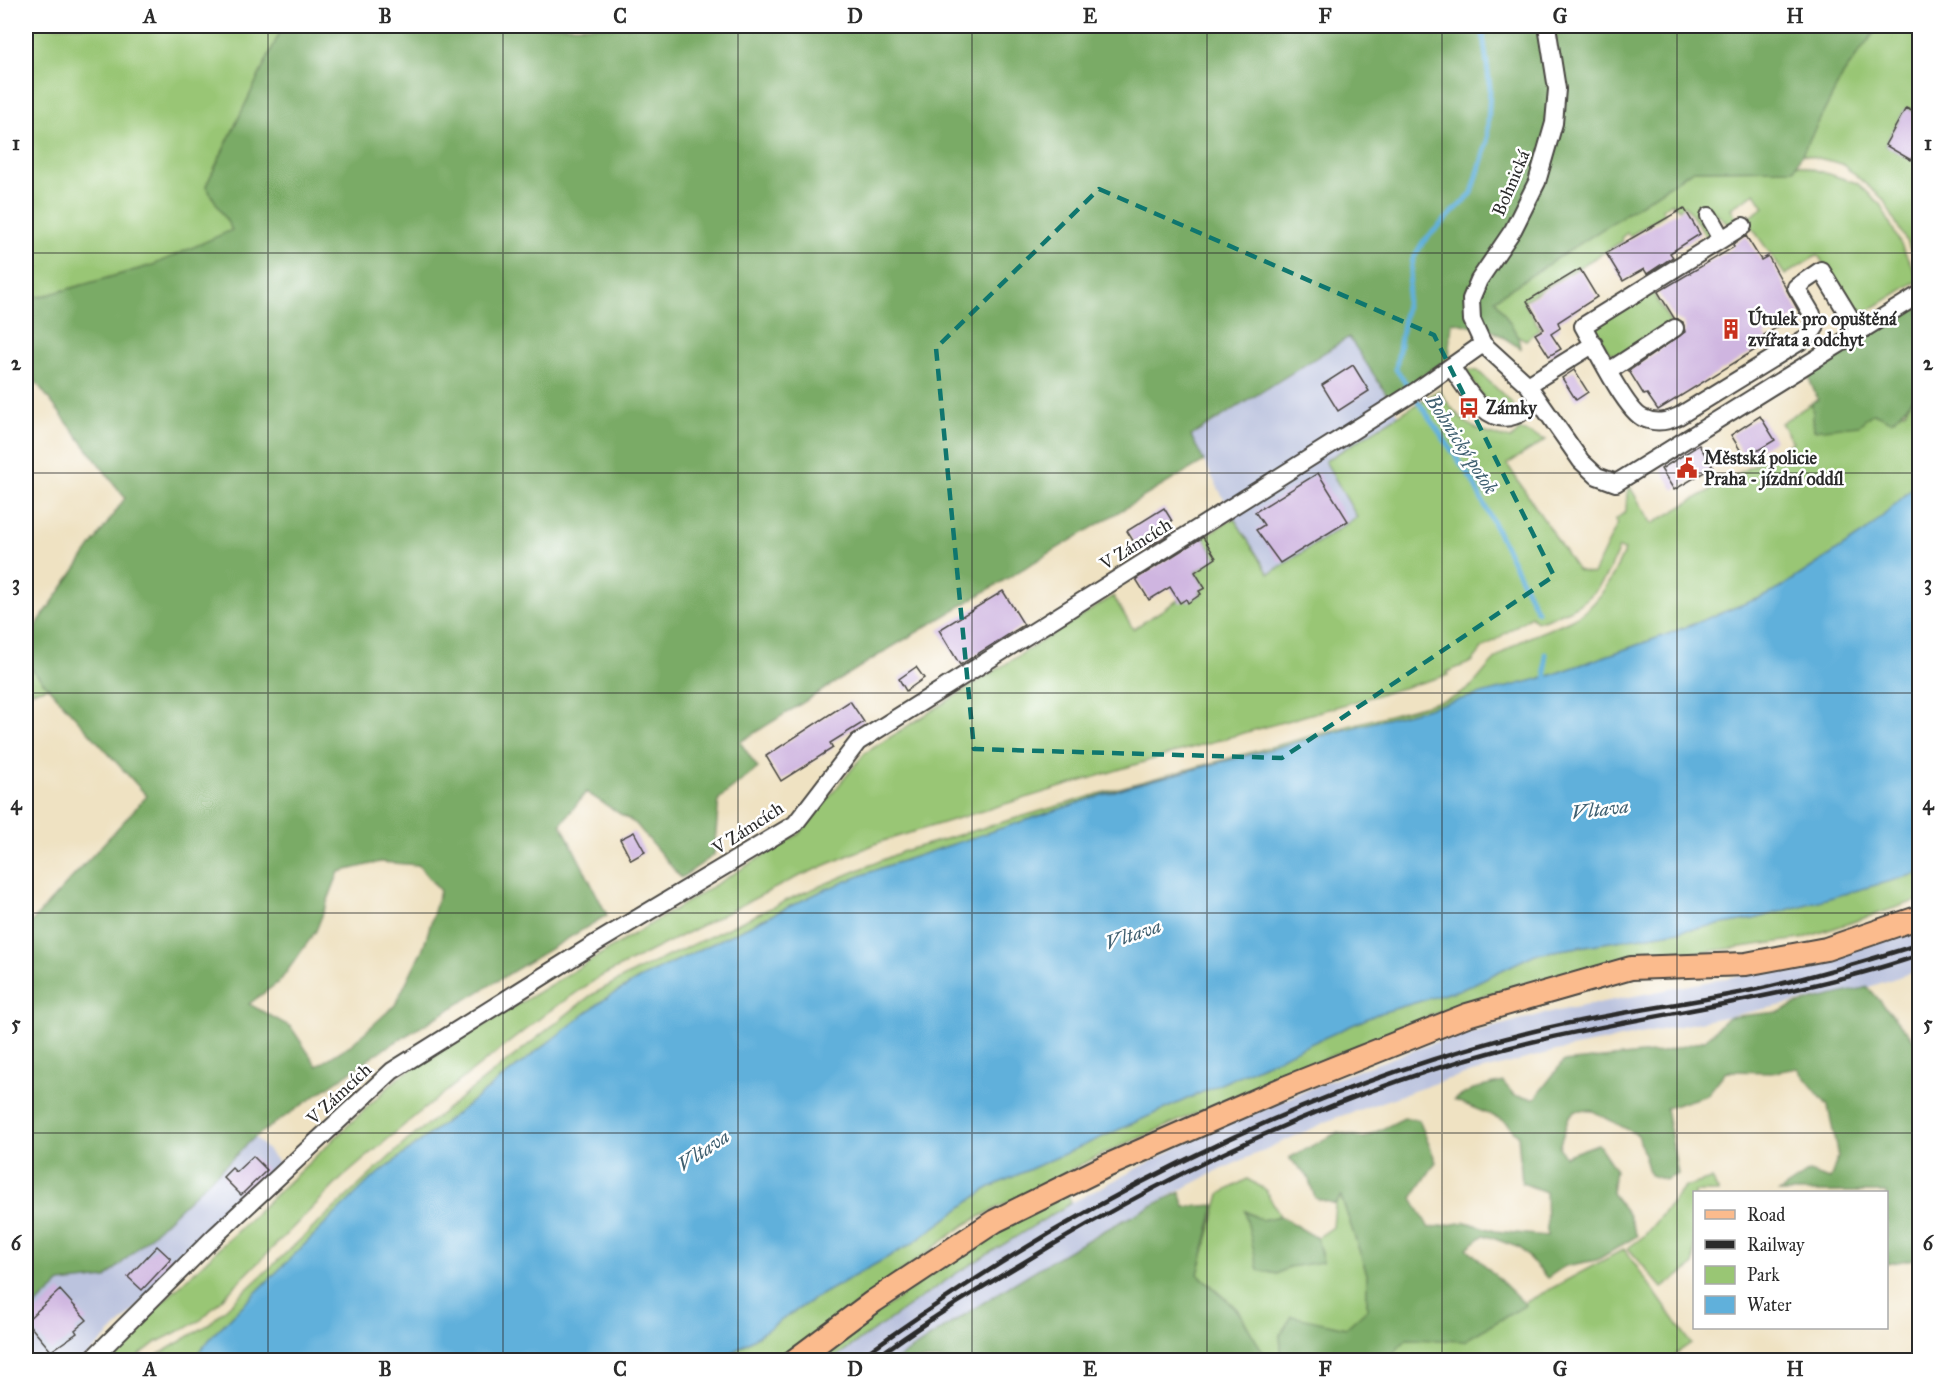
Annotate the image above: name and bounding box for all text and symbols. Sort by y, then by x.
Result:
text: A [141,4,157,28]
text: B [378,4,392,28]
text: C [613,4,627,28]
text: D [847,4,863,28]
text: E [1083,4,1098,28]
text: F [1318,4,1332,28]
text: G [1553,4,1568,28]
text: H [1786,4,1804,28]
text: 1 [12,131,20,155]
text: 1 [1924,131,1932,155]
street label: Bohnická [1487,146,1535,219]
place label: Útulek pro opuštěná zvířata a odchyt [1748,305,1897,352]
building icon: Útulek pro opuštěná zvířata a odchyt [1719,317,1743,341]
text: 2 [11,351,22,375]
text: 2 [1923,351,1934,375]
water label: Bohnický potok [1419,389,1503,499]
bus stop icon: Zámky [1457,396,1481,420]
place label: Zámky [1486,397,1538,420]
place label: Městská policie Praha - jízdní oddíl [1704,447,1845,491]
public building icon: Městská policie Praha - jízdní oddíl [1675,456,1699,480]
street label: V Zámcích [1095,513,1176,575]
text: 3 [12,571,20,596]
text: 3 [1924,571,1932,596]
text: 4 [10,791,22,816]
text: 4 [1922,791,1934,816]
water label: Vltava [1570,794,1630,824]
street label: V Zámcích [707,797,788,860]
water label: Vltava [1102,913,1164,955]
text: 5 [11,1011,21,1035]
text: 5 [1923,1011,1933,1035]
street label: V Zámcích [301,1059,376,1130]
water label: Vltava [672,1124,734,1176]
legend [1693,1191,1888,1329]
text: Road [1747,1204,1785,1226]
text: 6 [11,1231,23,1255]
text: 6 [1923,1231,1935,1255]
text: Railway [1747,1234,1805,1256]
text: Park [1747,1264,1780,1286]
text: Water [1747,1294,1792,1316]
text: A [141,1357,157,1381]
text: B [378,1357,392,1381]
text: C [613,1357,627,1381]
text: D [847,1357,863,1381]
text: E [1083,1357,1098,1381]
text: F [1318,1357,1332,1381]
text: G [1553,1357,1568,1381]
text: H [1786,1357,1804,1381]

